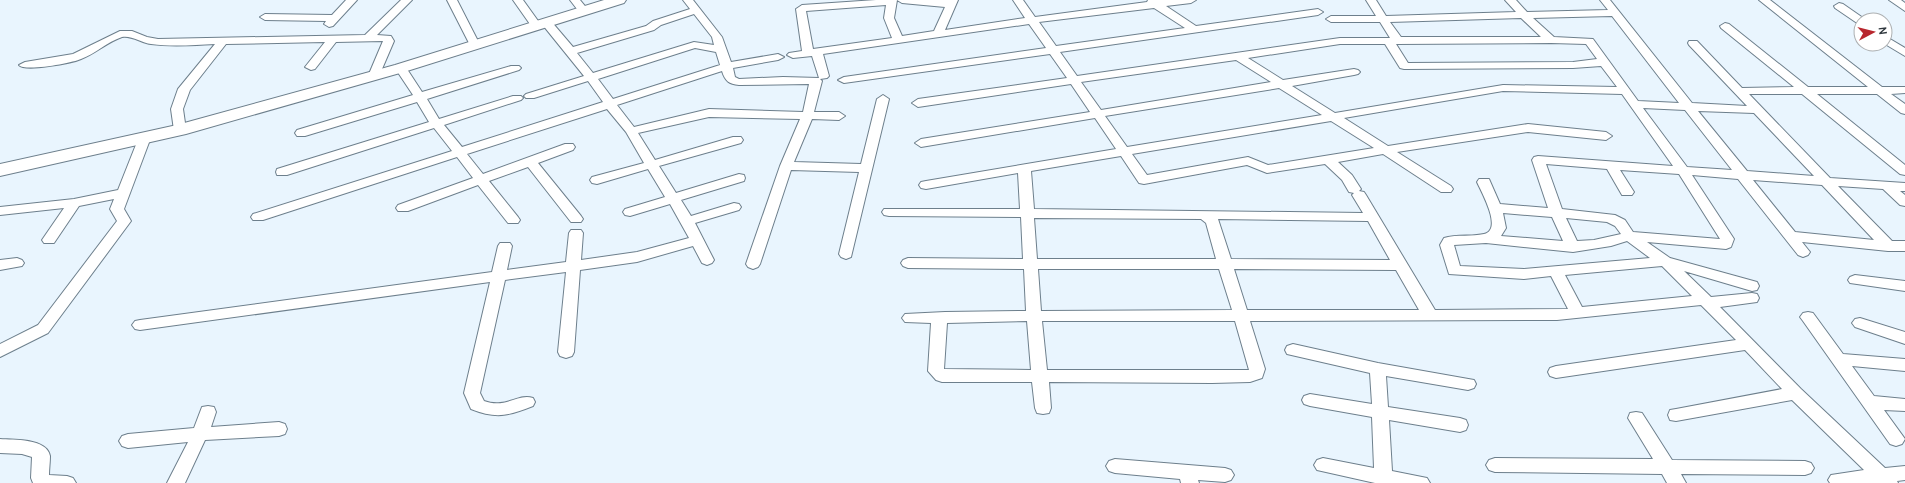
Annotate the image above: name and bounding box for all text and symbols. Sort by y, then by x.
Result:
north arrow [1853,12,1893,52]
text: N [1875,26,1889,36]

